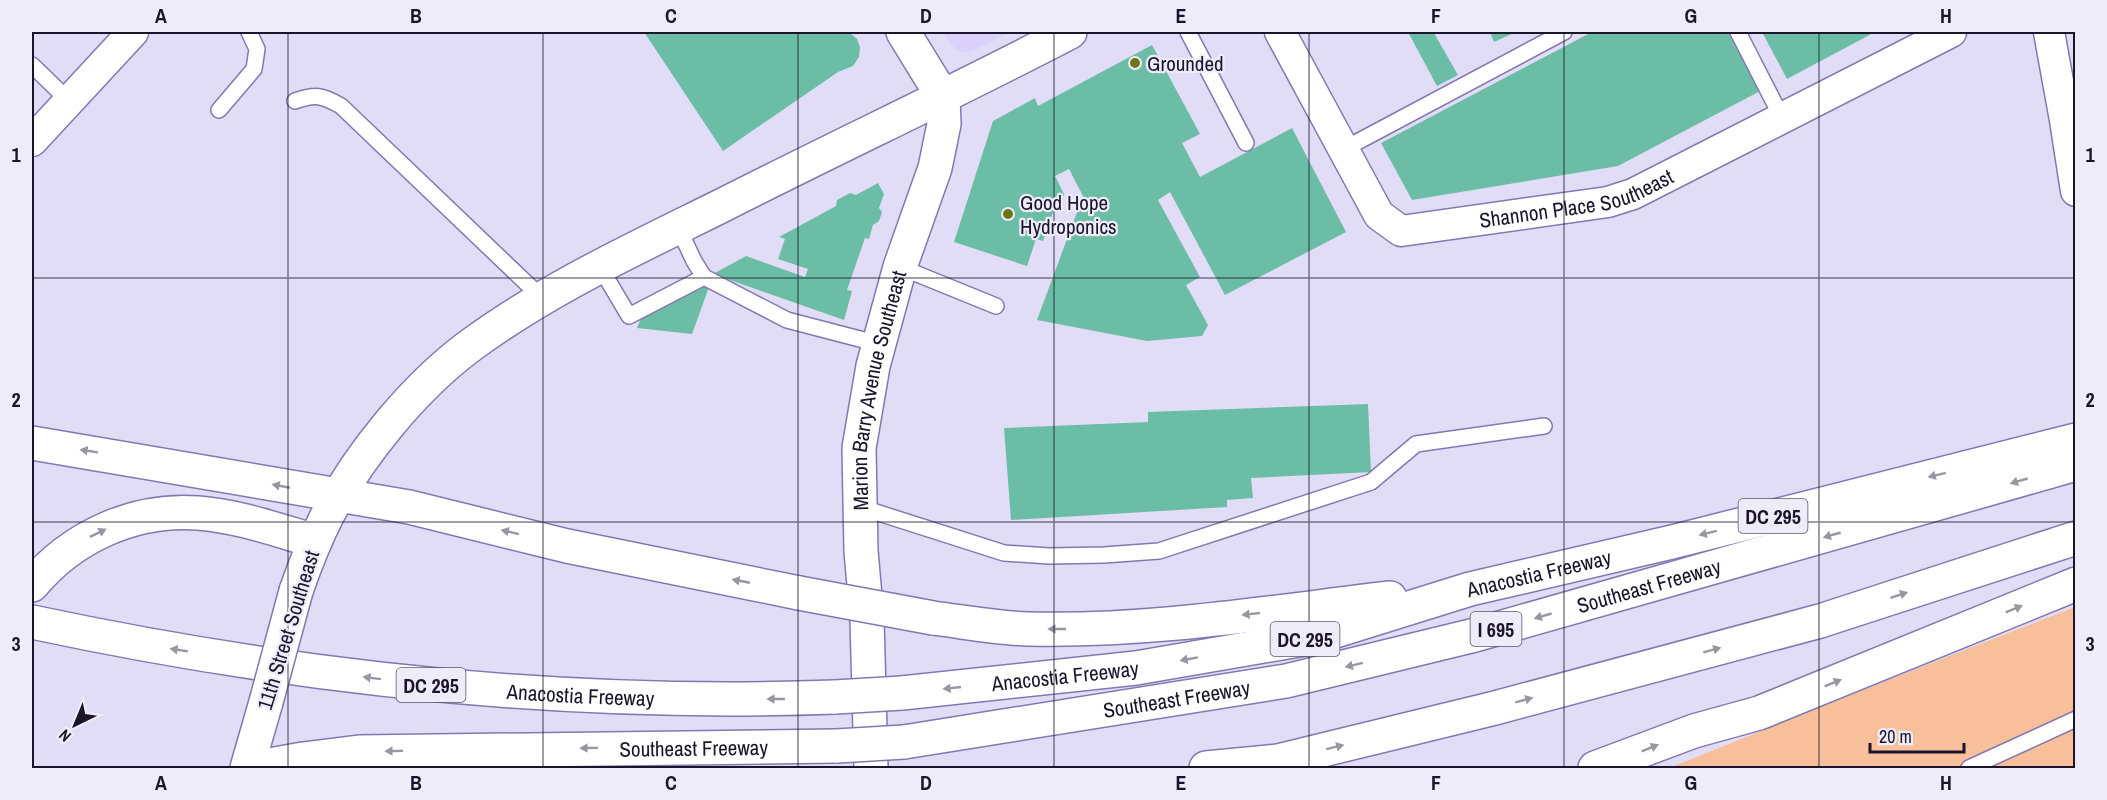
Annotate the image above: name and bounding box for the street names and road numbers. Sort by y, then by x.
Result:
street label: Shannon Place Southeast [1477,161,1678,234]
street label: Marion Barry Avenue Southeast [844,267,913,511]
road number: DC 295 [1738,499,1808,533]
street label: Anacostia Freeway [1463,542,1614,604]
street label: 11th Street Southeast [250,547,326,713]
street label: Southeast Freeway [1573,551,1724,620]
road number: I 695 [1470,612,1522,646]
road number: DC 295 [1270,622,1340,656]
street label: Anacostia Freeway [989,653,1140,698]
road number: DC 295 [396,668,466,702]
street label: Southeast Freeway [1101,672,1253,725]
street label: Anacostia Freeway [505,676,655,713]
street label: Southeast Freeway [619,732,769,763]

